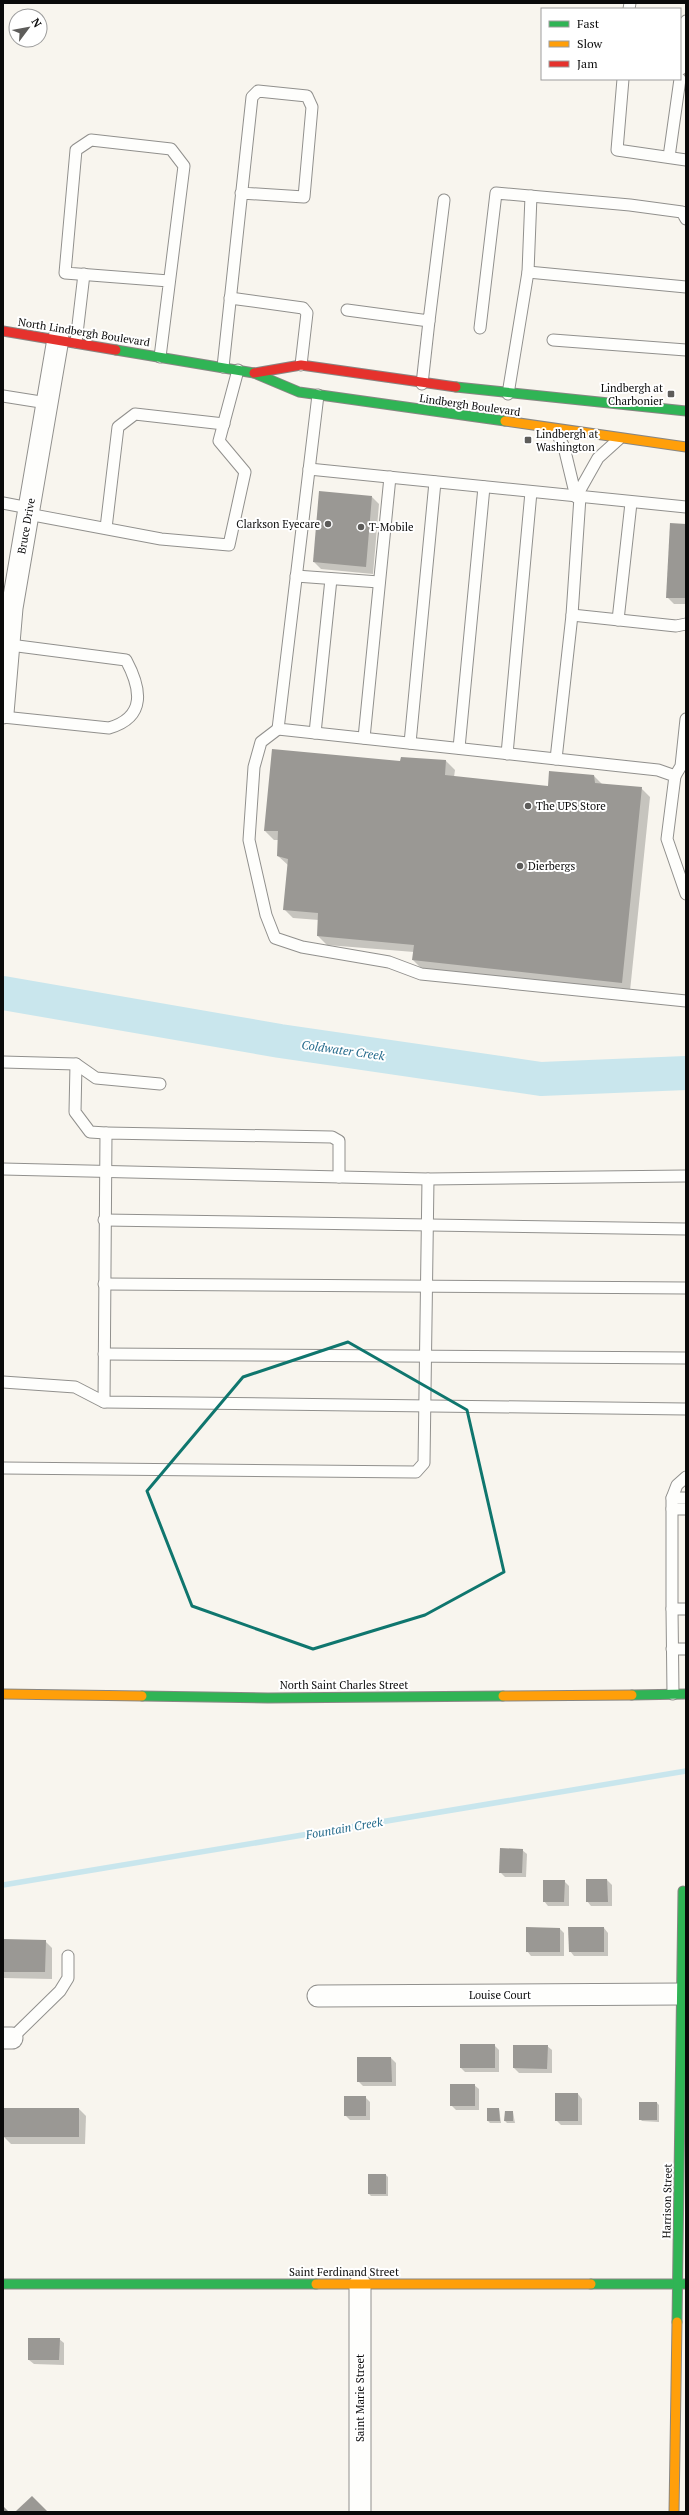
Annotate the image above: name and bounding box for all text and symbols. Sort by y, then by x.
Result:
north arrow [8,8,48,48]
legend [541,8,681,80]
text: N [28,15,45,31]
text: Fast [577,16,600,31]
text: Slow [577,36,603,51]
text: Jam [577,56,598,71]
street label: North Lindbergh Boulevard [17,315,151,349]
place label: Lindbergh at Charbonier [601,381,664,408]
marker: Lindbergh at Charbonier [666,389,676,399]
street label: Lindbergh Boulevard [419,391,521,419]
place label: Lindbergh at Washington [536,427,598,454]
marker: Lindbergh at Washington [523,435,533,445]
street label: Bruce Drive [14,496,38,555]
place label: Clarkson Eyecare [236,517,320,531]
marker: Clarkson Eyecare [323,519,333,529]
place label: T-Mobile [369,520,414,534]
marker: T-Mobile [356,522,366,532]
place label: The UPS Store [536,799,606,813]
marker: The UPS Store [523,801,533,811]
place label: Dierbergs [528,859,575,873]
marker: Dierbergs [515,861,525,871]
water label: Coldwater Creek [300,1037,386,1063]
street label: North Saint Charles Street [280,1678,408,1692]
water label: Fountain Creek [303,1814,384,1842]
street label: Louise Court [469,1988,531,2002]
street label: Harrison Street [659,2164,675,2238]
street label: Saint Ferdinand Street [289,2265,399,2279]
street label: Saint Marie Street [353,2354,367,2442]

